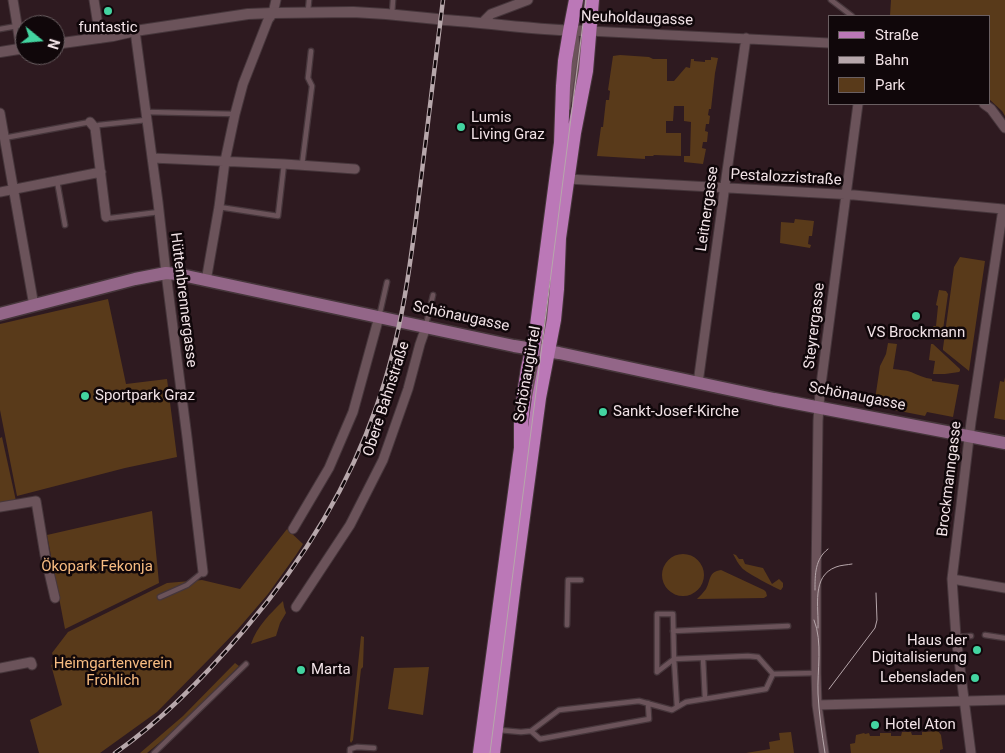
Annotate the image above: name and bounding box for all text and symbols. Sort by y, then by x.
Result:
marker: funtastic [102,5,114,17]
street label: Neuholdaugasse [581,8,693,30]
north arrow [15,15,65,65]
legend [828,15,990,105]
place label: funtastic [79,19,137,37]
text: Straße [875,26,919,44]
text: N [44,37,62,51]
text: Bahn [875,51,909,69]
text: Park [875,76,905,94]
place label: Lumis Living Graz [471,109,545,144]
marker: Lumis Living Graz [455,121,467,133]
street label: Leitnergasse [693,165,723,253]
street label: Pestalozzistraße [730,166,842,190]
street label: Hüttenbrennergasse [166,231,200,369]
street label: Steyrergasse [801,282,829,370]
street label: Schönaugasse [411,298,511,336]
marker: VS Brockmann [910,310,922,322]
place label: VS Brockmann [867,324,965,342]
street label: Schönaugürtel [511,325,545,423]
street label: Obere Bahnstraße [360,339,414,459]
street label: Schönaugasse [807,379,907,415]
place label: Sportpark Graz [95,387,195,405]
marker: Sportpark Graz [79,390,91,402]
place label: Sankt-Josef-Kirche [613,403,739,421]
marker: Sankt-Josef-Kirche [597,406,609,418]
street label: Brockmanngasse [934,420,966,538]
park label: Ökopark Fekonja [41,558,153,576]
place label: Haus der Digitalisierung [872,632,967,667]
marker: Haus der Digitalisierung [971,644,983,656]
park label: Heimgartenverein Fröhlich [54,655,172,690]
place label: Marta [311,661,351,679]
marker: Marta [295,664,307,676]
place label: Lebensladen [880,669,965,687]
marker: Lebensladen [969,672,981,684]
place label: Hotel Aton [885,716,956,734]
marker: Hotel Aton [869,719,881,731]

